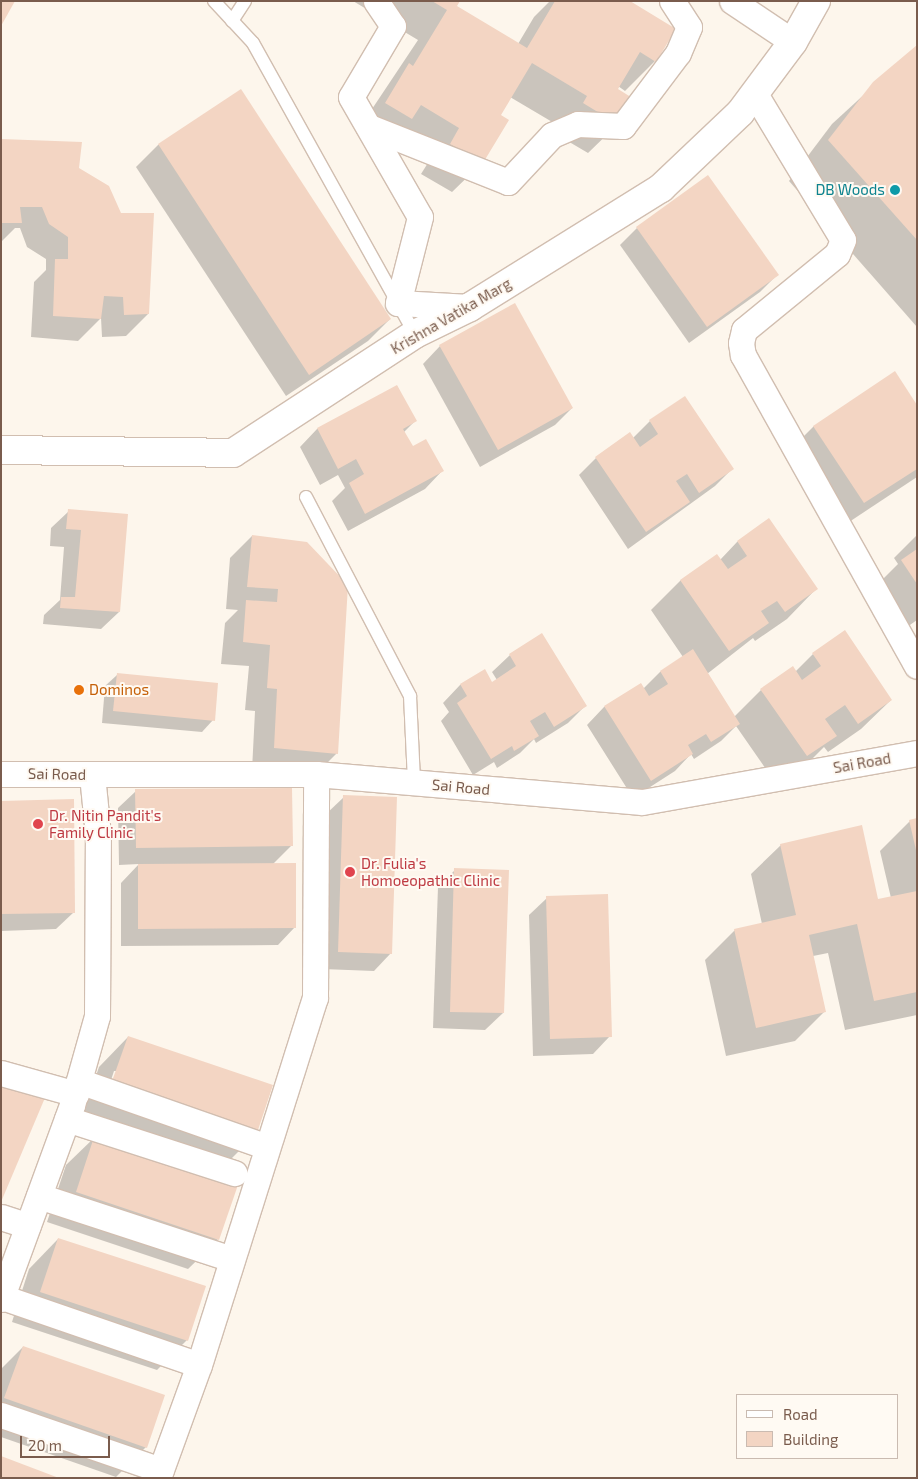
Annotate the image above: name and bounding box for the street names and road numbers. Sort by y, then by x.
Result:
street label: Krishna Vatika Marg [387,274,515,358]
street label: Sai Road [832,749,892,777]
street label: Sai Road [28,764,86,784]
street label: Sai Road [431,775,491,799]

